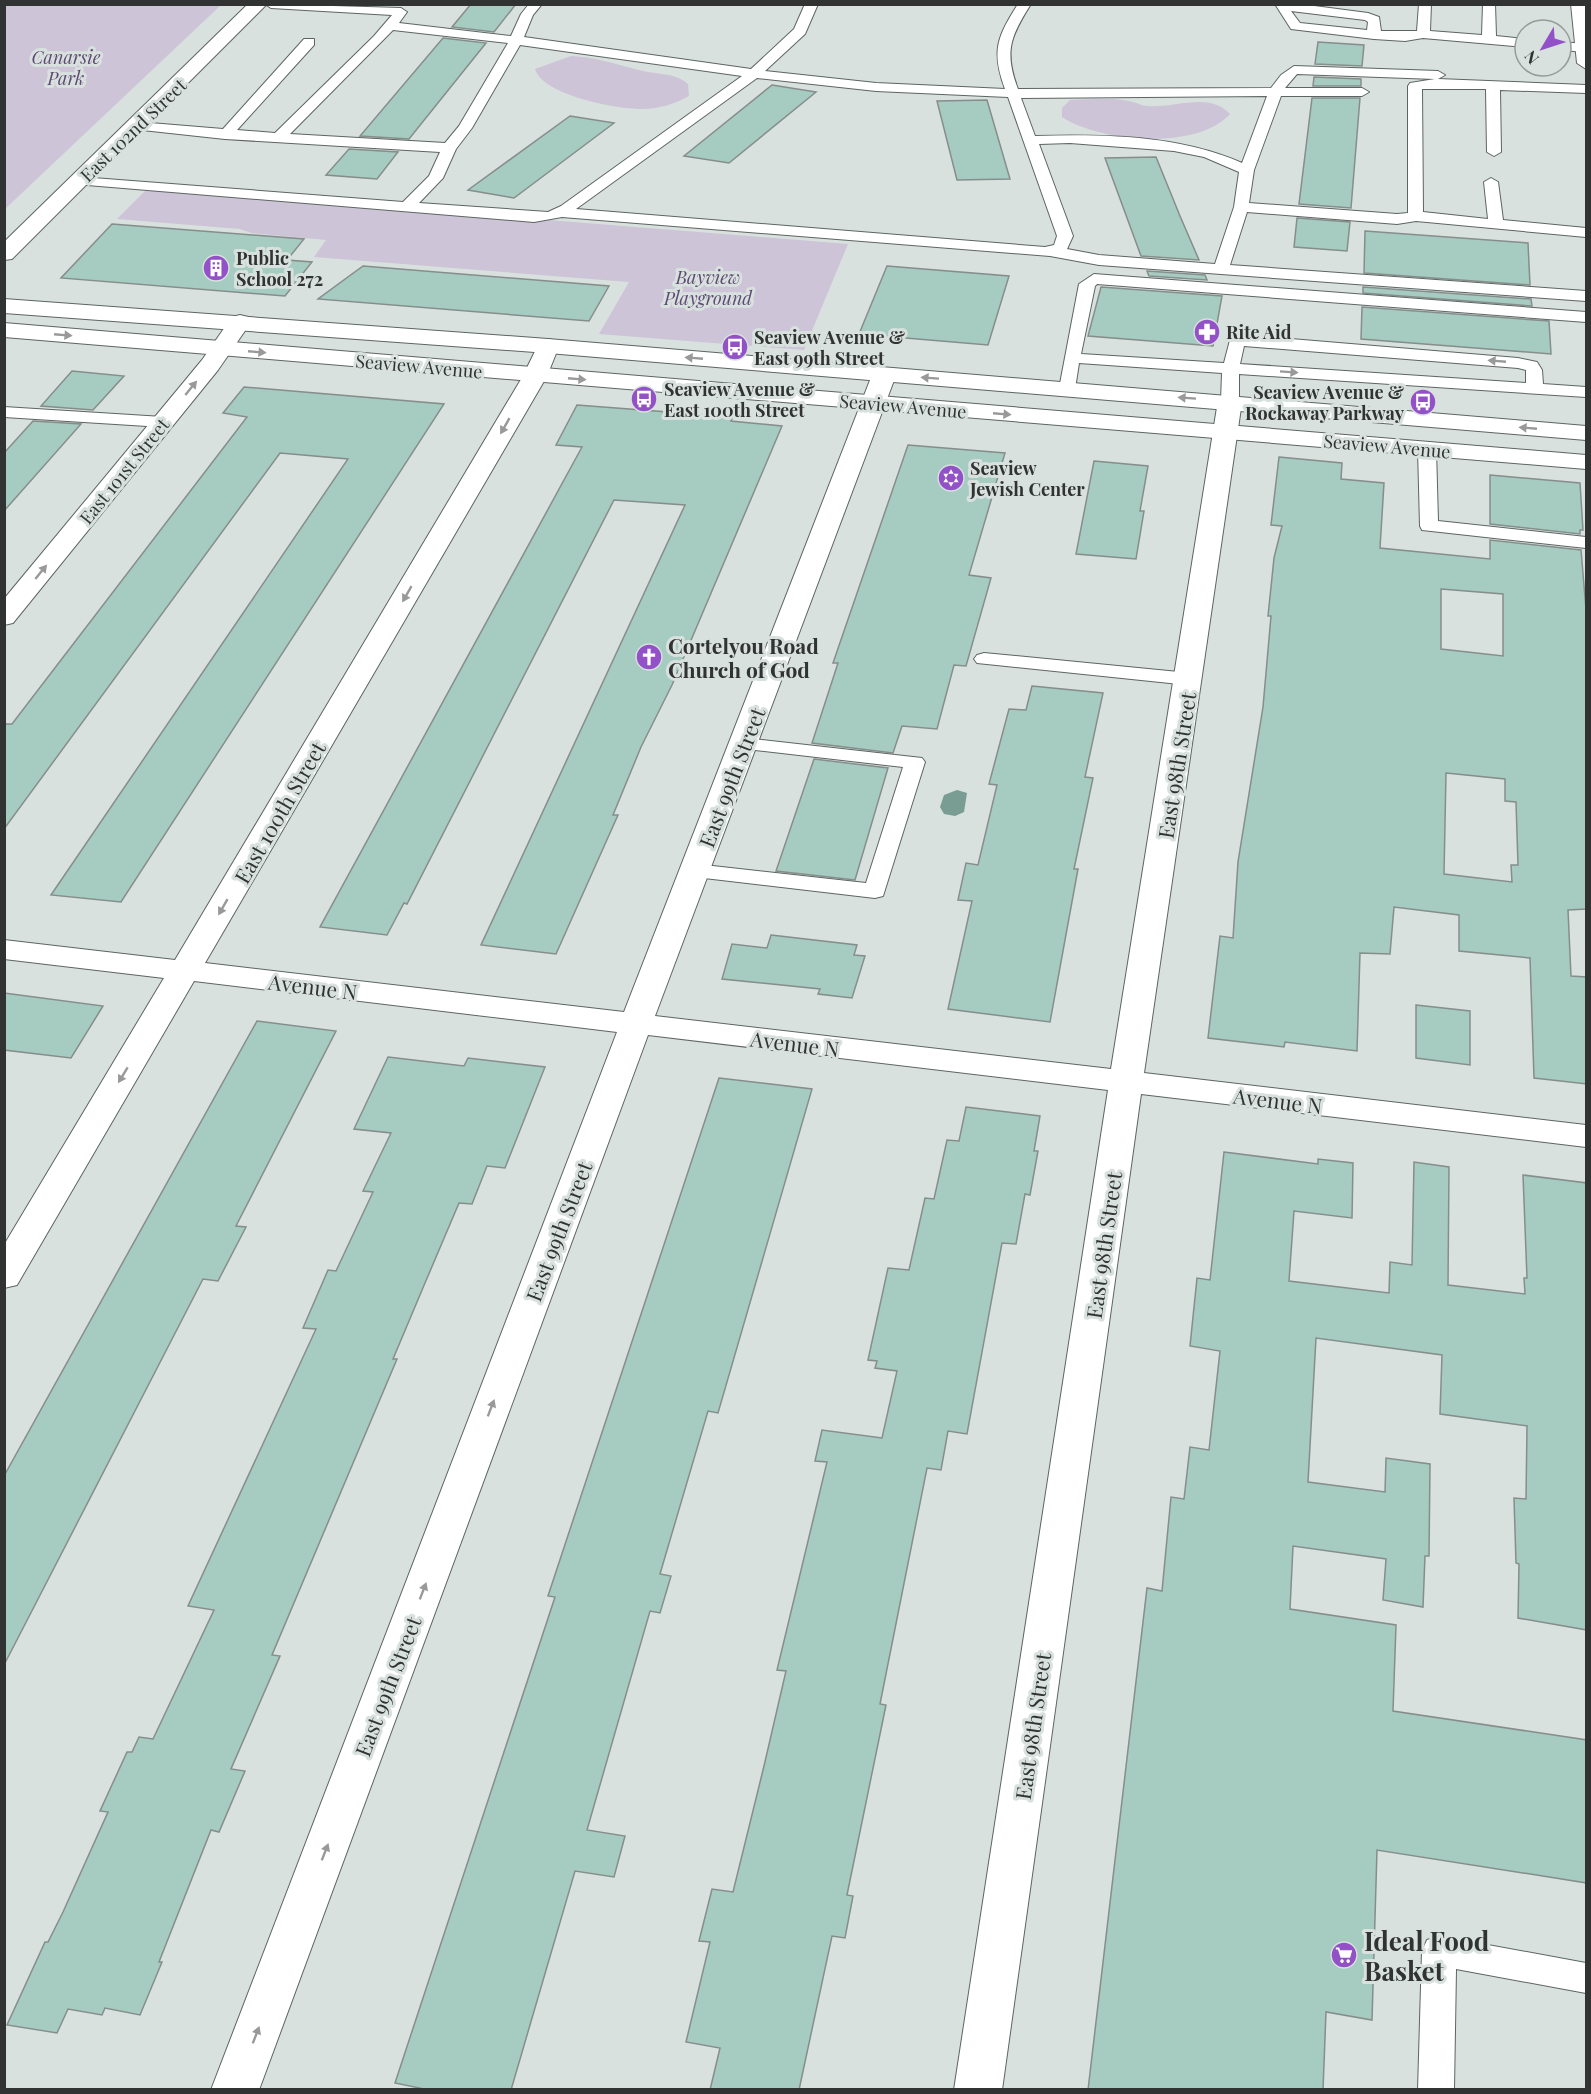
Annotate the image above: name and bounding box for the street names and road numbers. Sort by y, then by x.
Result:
street label: East 102nd Street [75,73,192,187]
street label: Seaview Avenue [354,348,484,384]
street label: Seaview Avenue [838,388,968,424]
street label: East 101st Street [74,413,174,529]
street label: Seaview Avenue [1322,428,1452,464]
street label: East 98th Street [1151,689,1201,840]
street label: East 99th Street [691,703,771,851]
street label: East 100th Street [227,736,331,888]
street label: Avenue N [266,967,359,1005]
street label: Avenue N [748,1024,841,1062]
street label: Avenue N [1231,1081,1324,1119]
street label: East 99th Street [518,1157,598,1305]
street label: East 98th Street [1079,1169,1127,1320]
street label: East 99th Street [347,1612,427,1760]
street label: East 98th Street [1008,1650,1056,1801]

